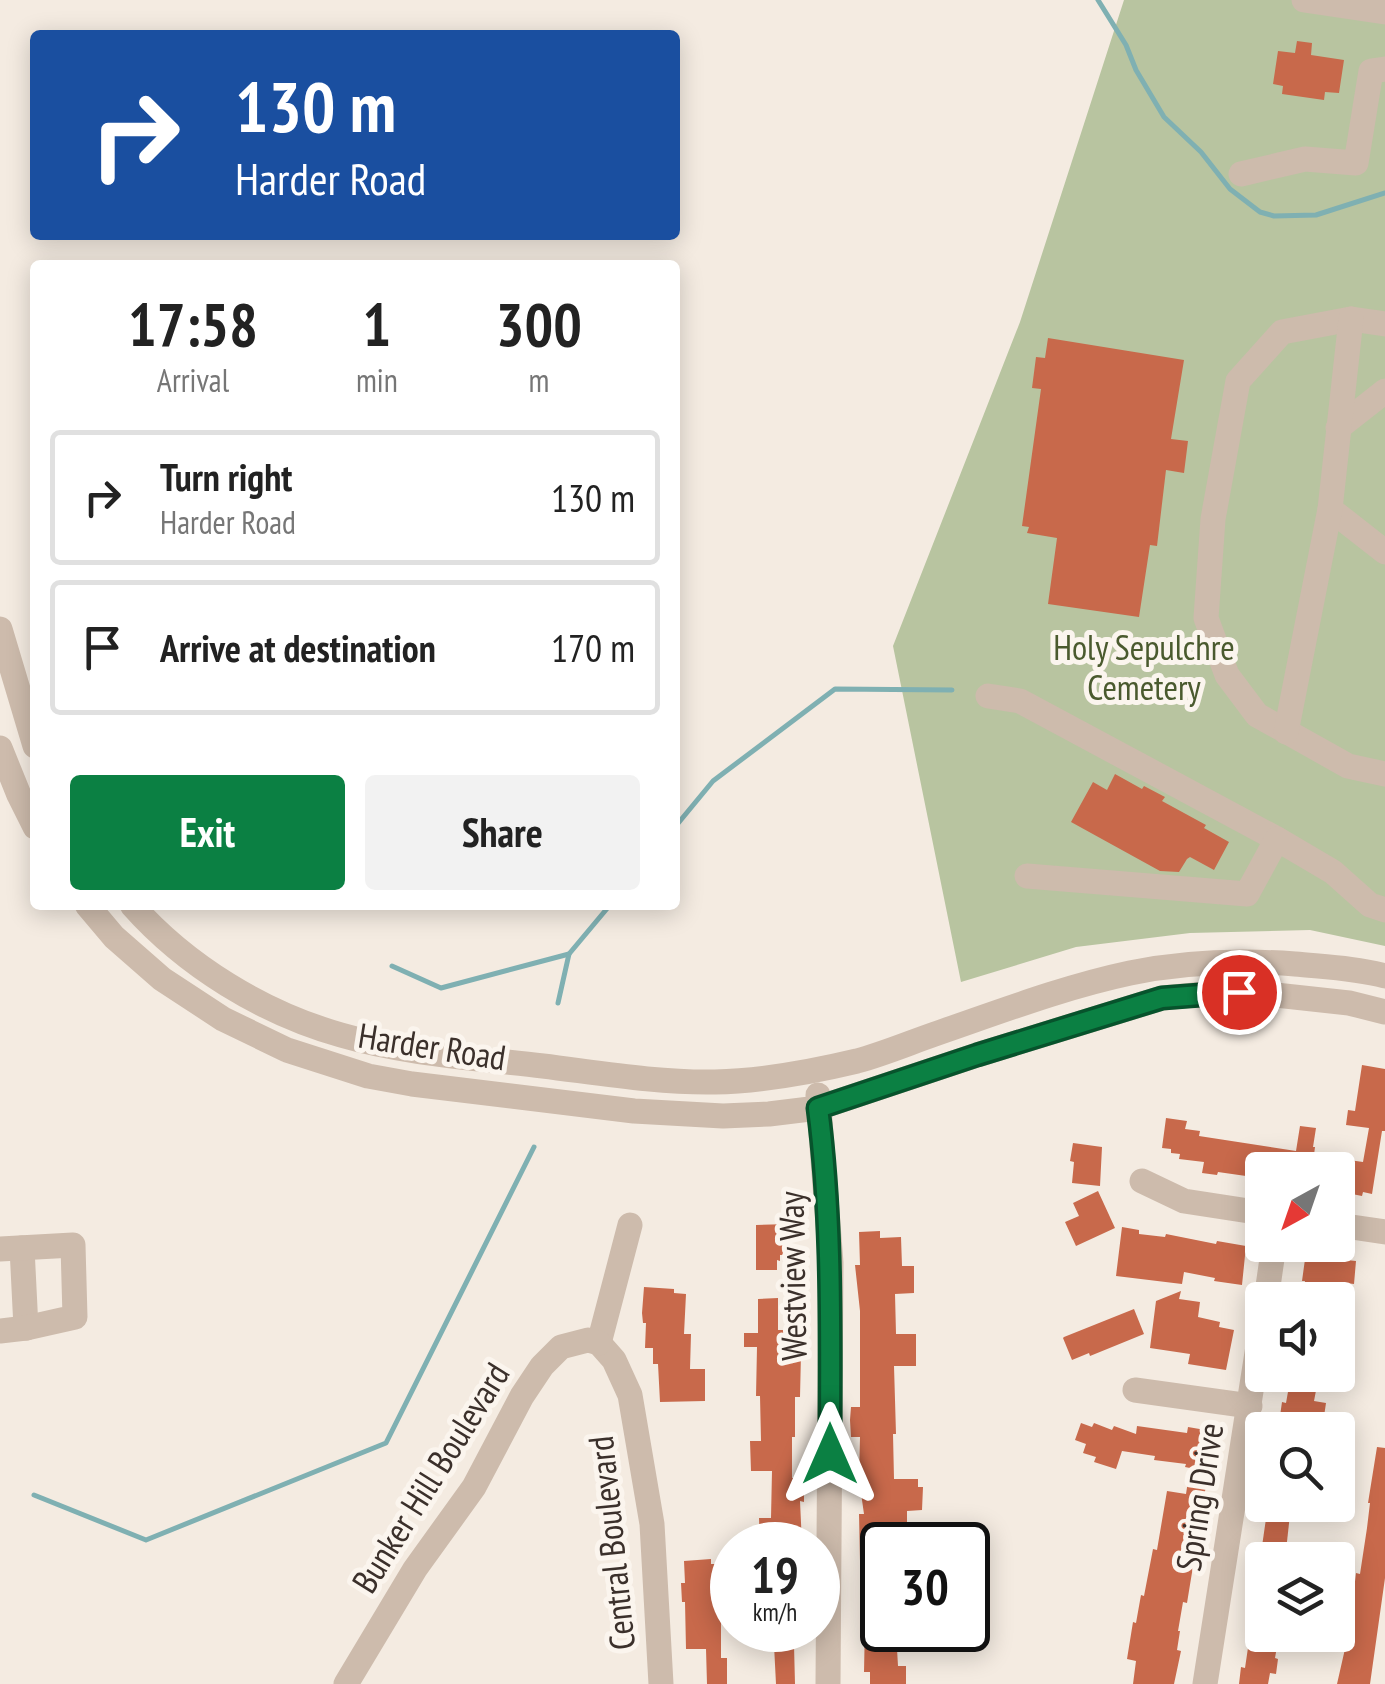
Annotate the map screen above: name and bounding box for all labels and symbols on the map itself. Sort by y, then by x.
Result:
park label: Holy Sepulchre Cemetery [1053,624,1235,710]
pin [1197,950,1282,1035]
street label: Harder Road [355,1012,509,1080]
north arrow [1245,1152,1355,1262]
street label: Westview Way [768,1190,816,1361]
street label: Bunker Hill Boulevard [341,1354,519,1601]
position arrow [778,1402,882,1506]
street label: Spring Drive [1165,1420,1233,1574]
street label: Central Boulevard [577,1434,645,1652]
speed limit sign: 30 [860,1522,990,1652]

